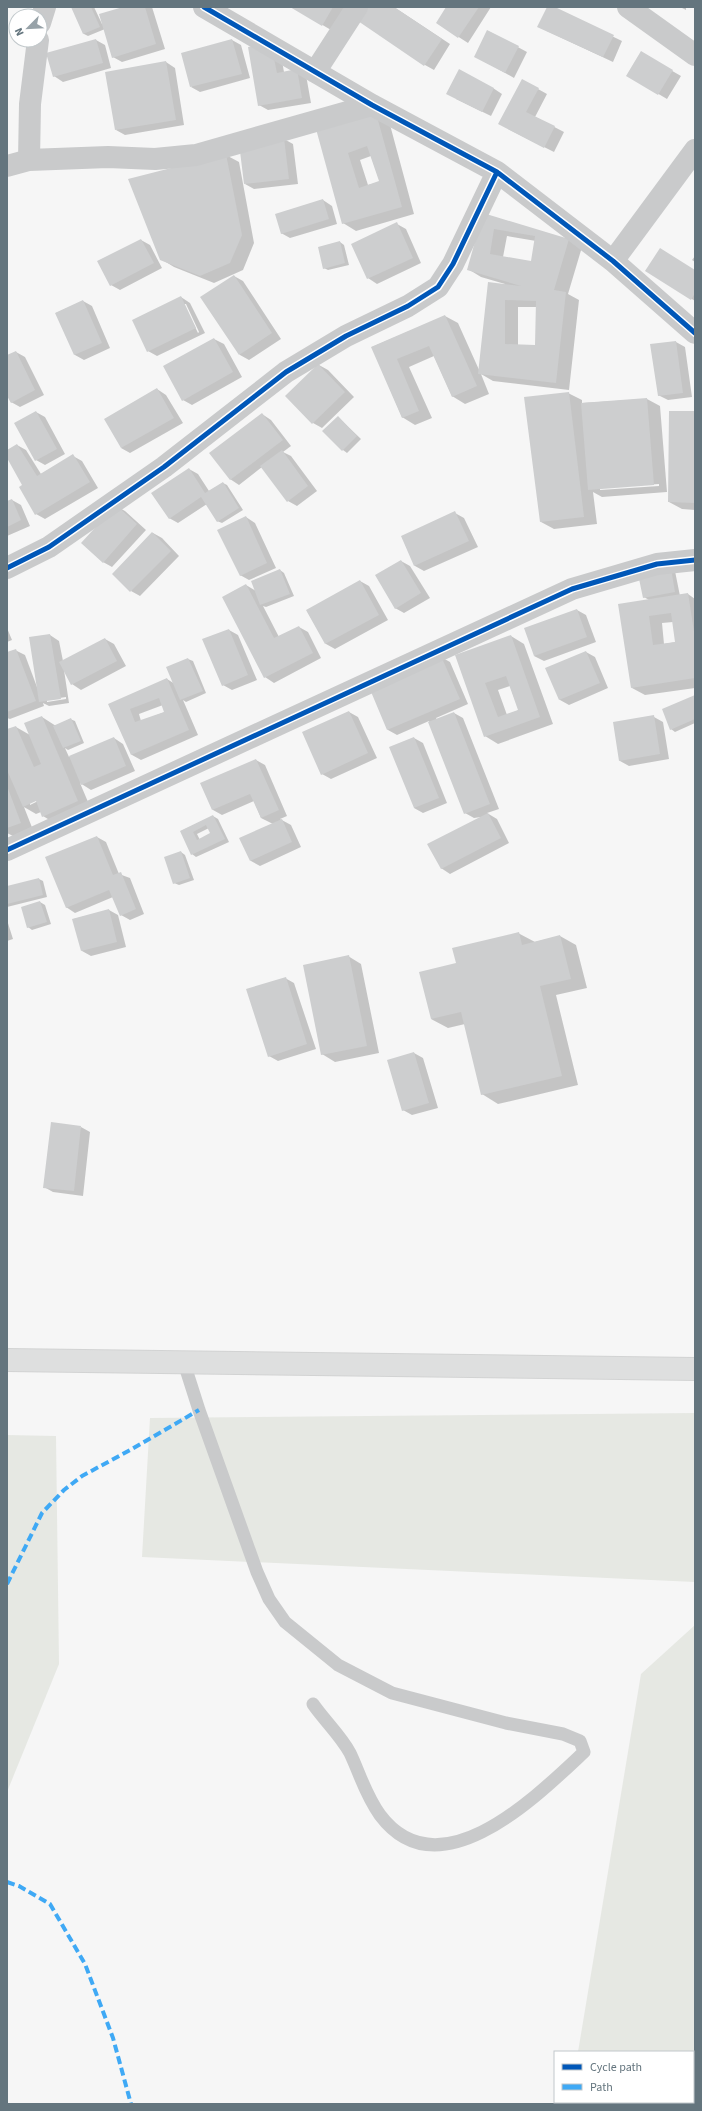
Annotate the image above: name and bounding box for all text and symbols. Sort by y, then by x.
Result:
north arrow [8,8,48,48]
text: N [11,25,28,38]
legend [554,2051,694,2103]
text: Cycle path [590,2059,642,2076]
text: Path [590,2079,613,2096]

